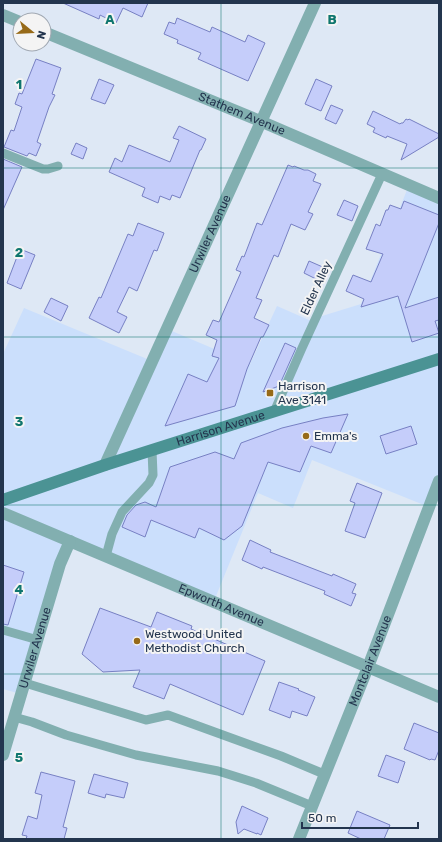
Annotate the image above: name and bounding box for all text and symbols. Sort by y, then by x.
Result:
north arrow [12,12,52,52]
text: A [105,12,115,27]
text: B [327,12,337,27]
text: N [34,29,48,41]
text: 1 [16,77,22,92]
street label: Stathem Avenue [196,89,288,138]
street label: Urwiler Avenue [186,192,234,275]
text: 2 [15,245,23,260]
street label: Elder Alley [297,258,335,317]
place label: Harrison Ave 3141 [278,379,326,407]
marker: Harrison Ave 3141 [265,388,275,398]
street label: Harrison Avenue [174,408,267,449]
text: 3 [15,414,24,429]
place label: Emma's [314,429,357,443]
marker: Emma's [301,431,311,441]
street label: Epworth Avenue [176,581,267,630]
text: 4 [15,582,24,597]
street label: Urwiler Avenue [16,605,54,690]
street label: Montclair Avenue [346,613,394,708]
place label: Westwood United Methodist Church [145,627,245,655]
marker: Westwood United Methodist Church [132,636,142,646]
text: 5 [15,750,23,765]
scale bar [302,804,418,830]
text: 50 m [308,811,336,825]

